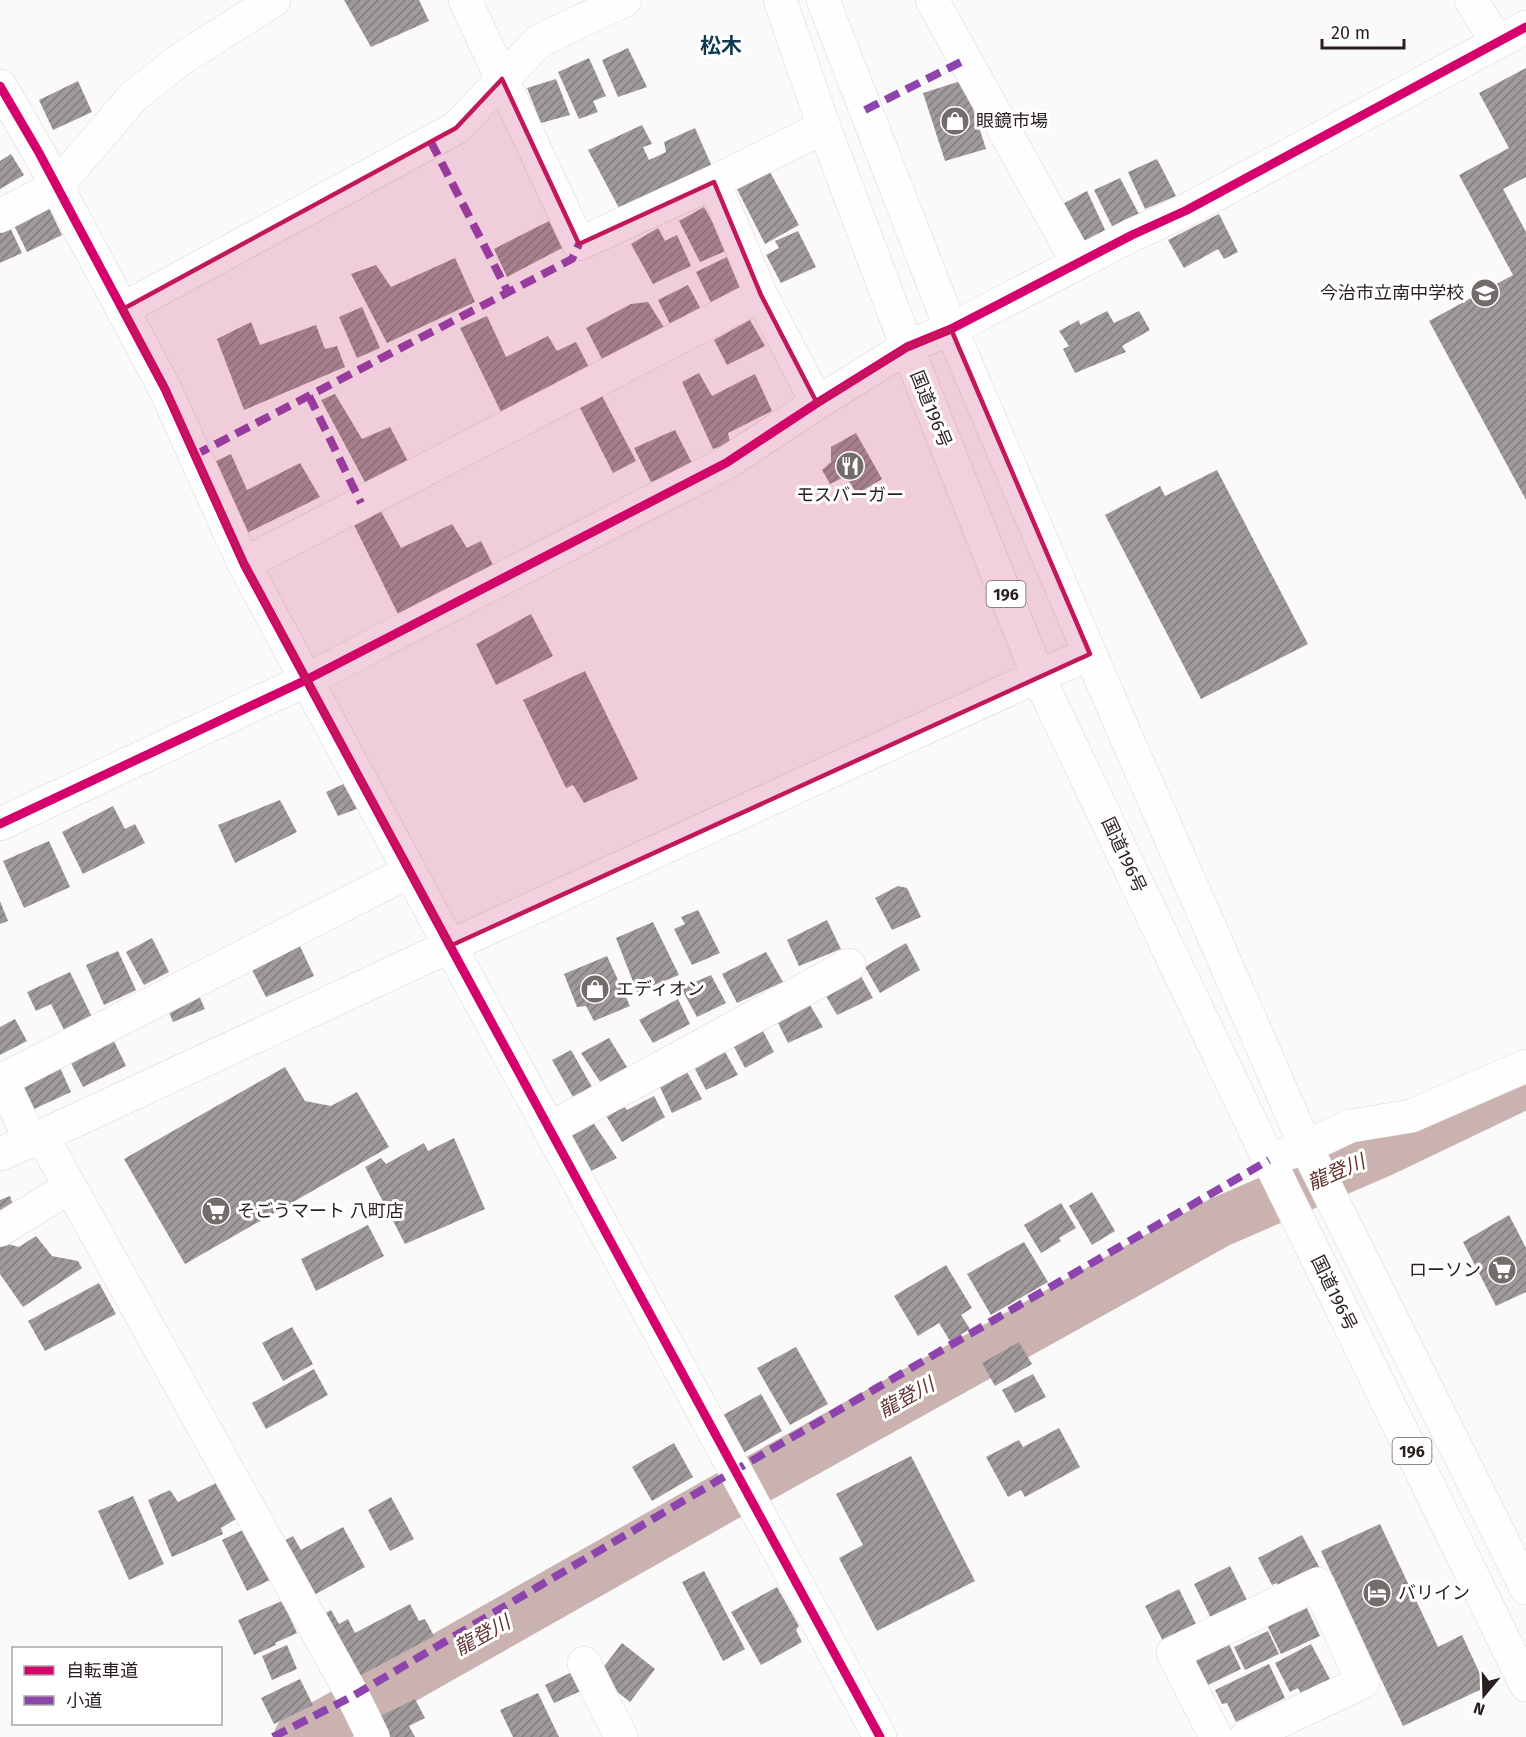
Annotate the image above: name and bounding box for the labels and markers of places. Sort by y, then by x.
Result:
shop icon: 眼鏡市場 [939,105,971,137]
place label: 眼鏡市場 [976,110,1048,132]
school or university icon: 今治市立南中学校 [1469,277,1501,309]
place label: 今治市立南中学校 [1320,282,1464,304]
restaurant icon: モスバーガー [834,450,866,482]
place label: モスバーガー [796,484,904,506]
shop icon: エディオン [579,973,611,1005]
place label: エディオン [616,978,705,1000]
supermarket icon: そごうマート 八町店 [200,1195,232,1227]
place label: そごうマート 八町店 [237,1200,404,1222]
supermarket icon: ローソン [1486,1254,1518,1286]
place label: ローソン [1409,1259,1481,1281]
hotel icon: バリイン [1361,1577,1393,1609]
place label: バリイン [1398,1582,1470,1604]

